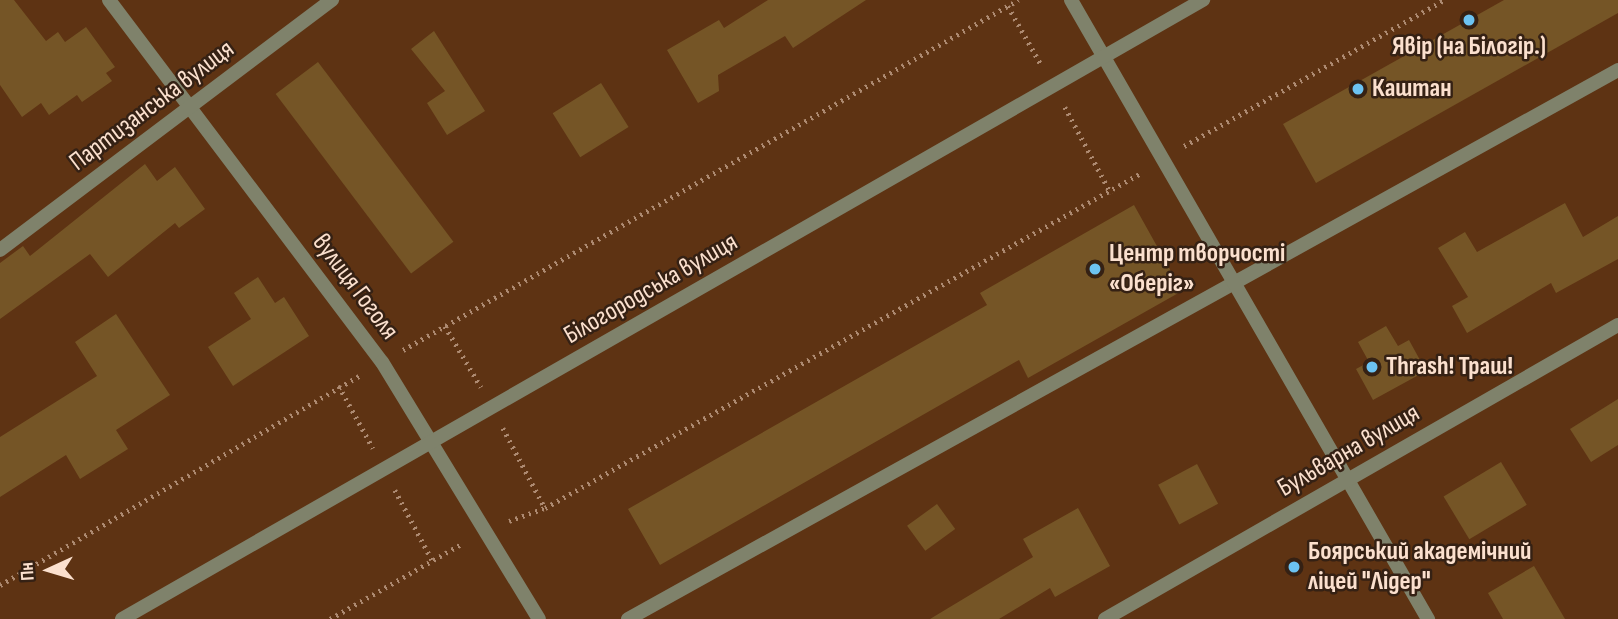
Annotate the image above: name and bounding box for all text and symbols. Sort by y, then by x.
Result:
marker: Явір (на Білогір.) [1461,12,1477,28]
place label: Явір (на Білогір.) [1392,31,1546,63]
street label: Партизанська вулиця [64,34,240,178]
place label: Каштан [1372,73,1452,105]
marker: Каштан [1350,81,1366,97]
street label: Білогородська вулиця [559,227,743,351]
street label: вулиця Гоголя [305,228,405,346]
place label: Центр творчості «Оберіг» [1109,238,1285,300]
marker: Центр творчості «Оберіг» [1087,261,1103,277]
place label: Thrash! Траш! [1386,351,1513,383]
marker: Thrash! Траш! [1364,359,1380,375]
street label: Бульварна вулиця [1273,398,1425,504]
north arrow [14,535,84,605]
place label: Боярський академічний ліцей "Лідер" [1308,536,1531,598]
marker: Боярський академічний ліцей "Лідер" [1286,559,1302,575]
text: Пн [15,562,40,581]

